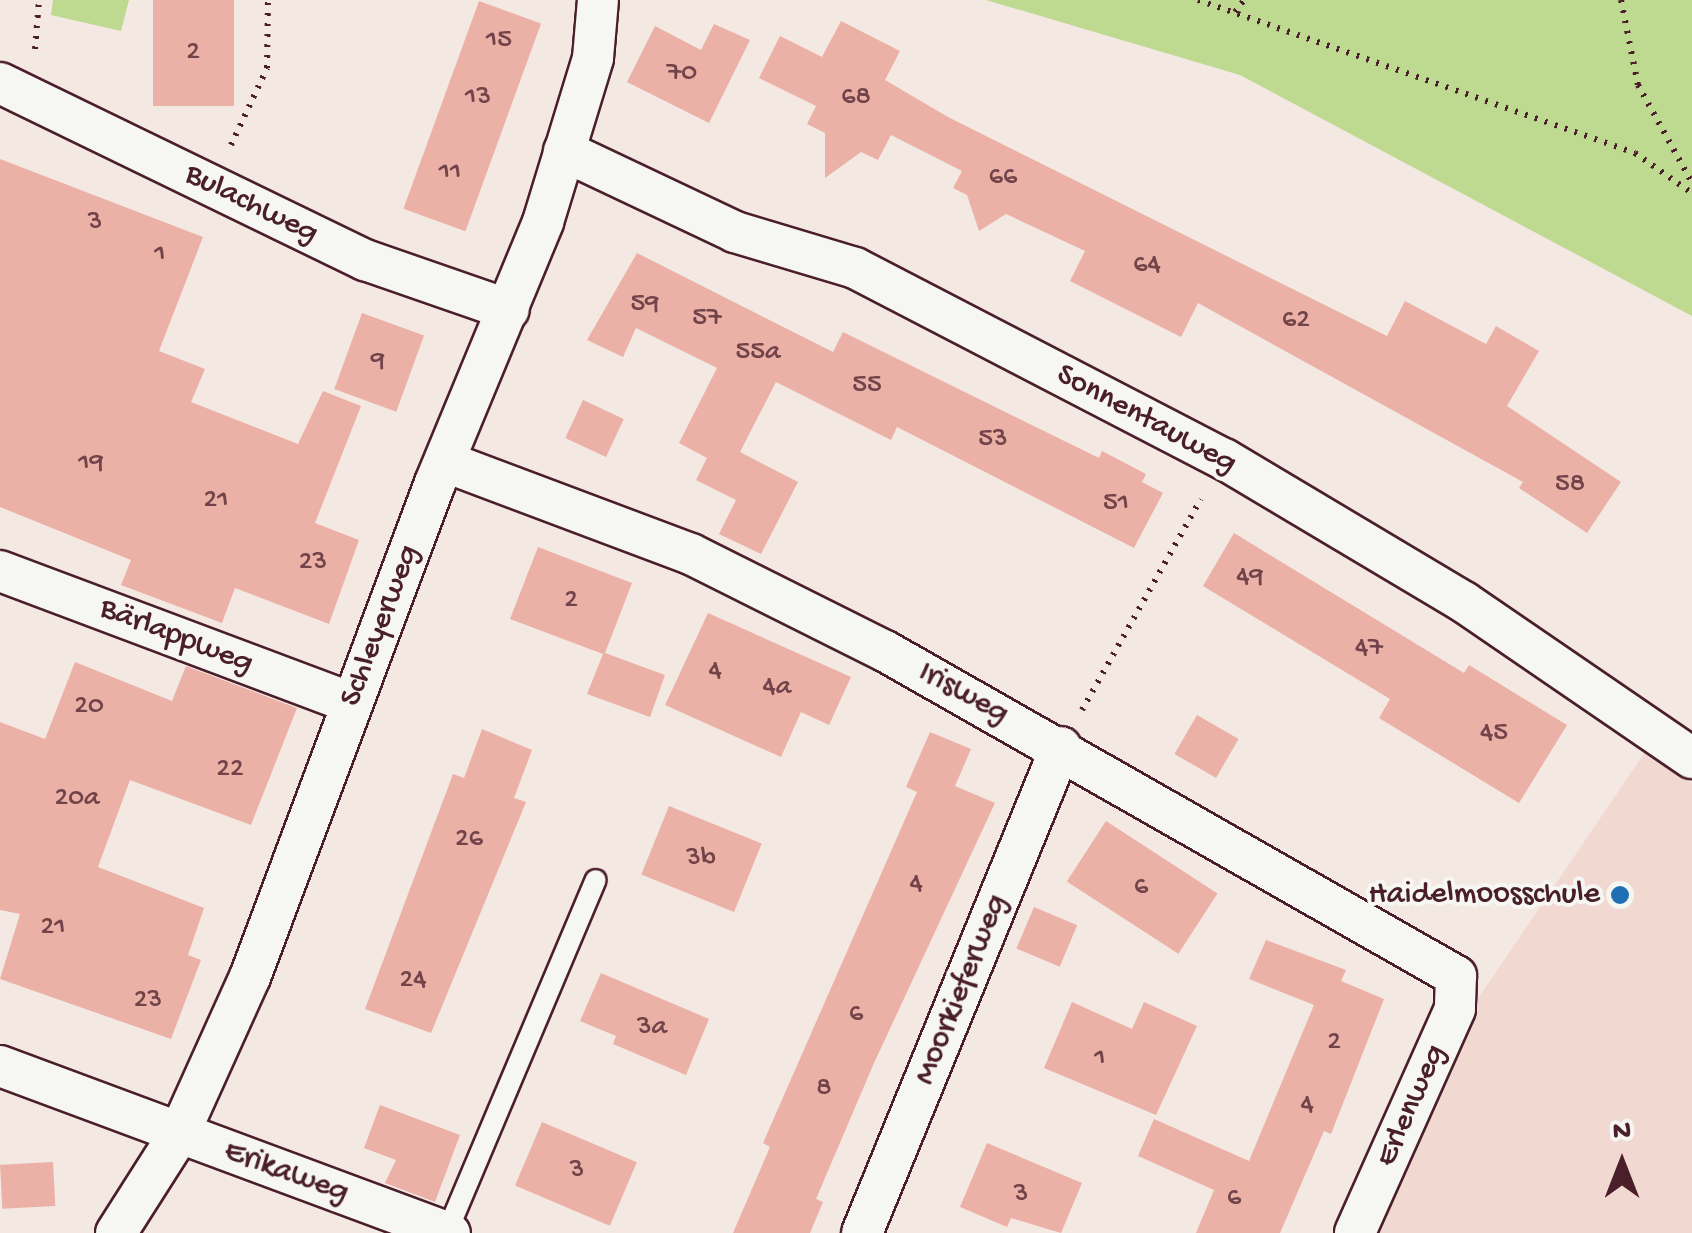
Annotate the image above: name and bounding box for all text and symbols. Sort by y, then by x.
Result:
house number: 15 [486,24,512,58]
house number: 2 [186,36,200,70]
house number: 70 [667,57,697,91]
house number: 13 [465,81,491,115]
house number: 68 [841,81,871,115]
street label: Bulachweg [178,156,324,254]
house number: 11 [439,156,461,190]
house number: 66 [989,161,1017,195]
house number: 3 [88,206,102,240]
house number: 1 [154,238,166,272]
house number: 64 [1133,249,1161,283]
house number: 59 [631,288,659,322]
house number: 57 [692,302,722,336]
house number: 62 [1282,304,1310,338]
house number: 55a [736,336,780,370]
house number: 9 [371,345,385,379]
street label: Sonnentauweg [1049,356,1243,484]
house number: 55 [852,369,882,403]
house number: 53 [978,423,1008,457]
house number: 19 [78,447,104,481]
house number: 58 [1555,468,1585,502]
house number: 21 [203,484,229,518]
house number: 51 [1103,487,1129,521]
street label: Schleyerweg [333,540,429,712]
house number: 23 [299,546,327,580]
house number: 49 [1236,561,1264,595]
house number: 2 [564,584,578,618]
street label: Bärlappweg [94,590,258,684]
house number: 47 [1355,632,1383,666]
street label: Irisweg [911,654,1015,734]
house number: 4 [708,655,722,689]
house number: 4a [763,671,791,705]
house number: 20 [74,690,104,724]
house number: 45 [1480,717,1508,751]
house number: 22 [216,753,244,787]
house number: 20a [54,782,100,816]
house number: 26 [455,823,483,857]
house number: 3b [686,842,716,876]
house number: 4 [909,868,923,902]
house number: 6 [1134,871,1148,905]
place label: Haidelmoosschule [1369,876,1600,914]
marker: Haidelmoosschule [1609,884,1631,906]
street label: Moorkieferweg [906,889,1018,1091]
house number: 21 [40,911,66,945]
house number: 24 [400,964,426,998]
house number: 23 [134,984,162,1018]
house number: 6 [849,998,863,1032]
house number: 3a [637,1011,667,1045]
house number: 2 [1327,1026,1341,1060]
street label: Erlenweg [1368,1039,1456,1173]
house number: 1 [1094,1042,1106,1076]
house number: 8 [816,1072,832,1106]
house number: 4 [1300,1089,1314,1123]
north arrow [1572,1113,1672,1213]
text: N [1613,1116,1631,1149]
street label: Erikaweg [218,1133,354,1213]
house number: 3 [570,1154,584,1188]
house number: 3 [1014,1178,1028,1212]
house number: 6 [1227,1182,1241,1216]

